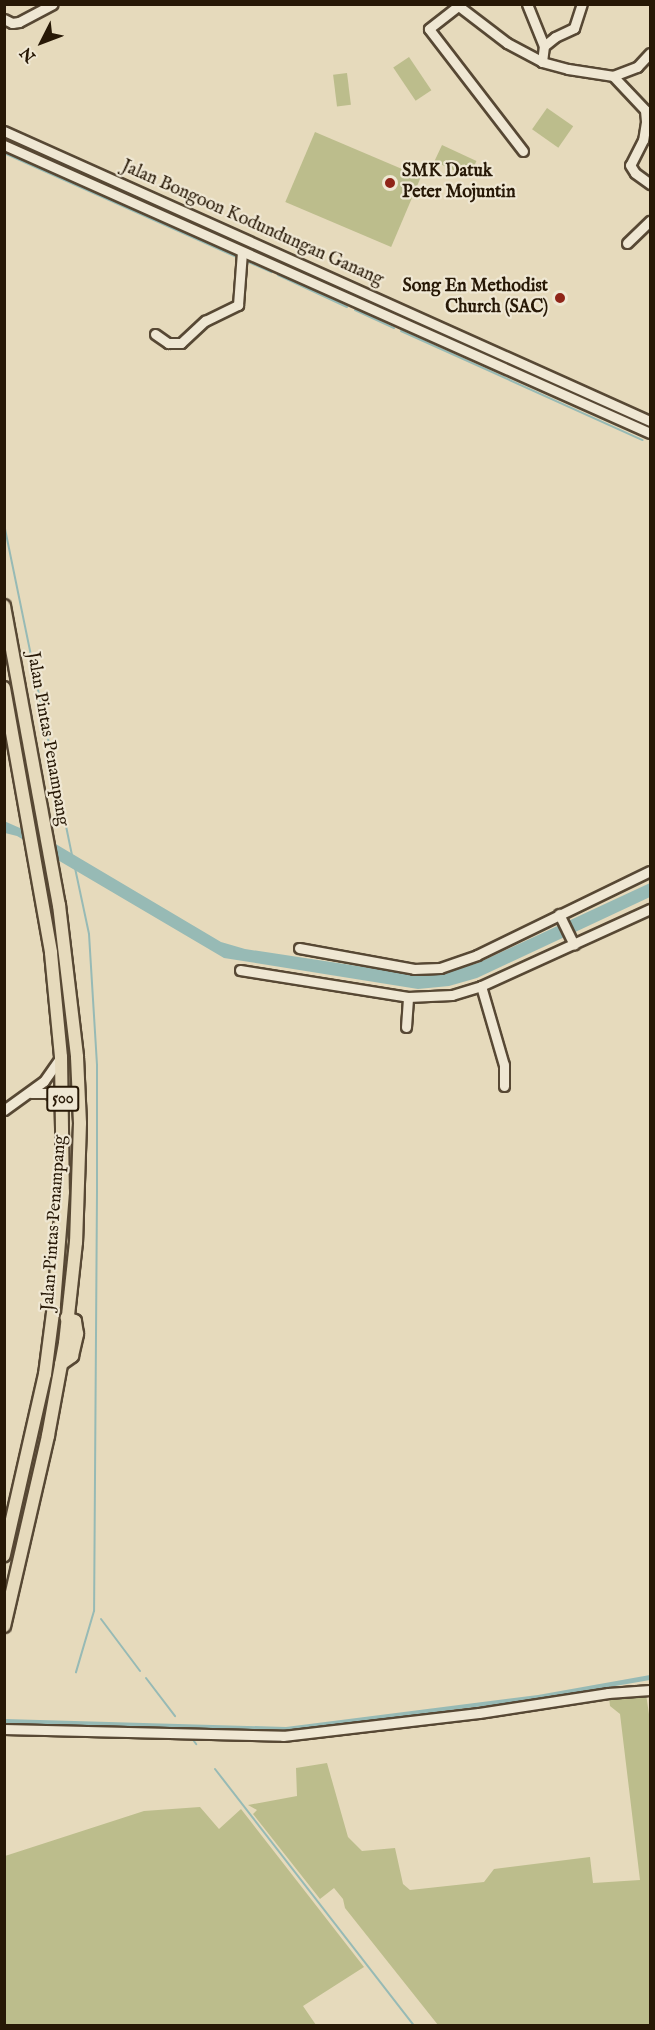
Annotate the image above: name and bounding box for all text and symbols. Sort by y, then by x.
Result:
north arrow [12,12,72,72]
text: N [17,42,41,66]
street label: Jalan Bongoon Kodundungan Ganang [118,156,386,292]
place label: SMK Datuk Peter Mojuntin [402,162,516,204]
marker: SMK Datuk Peter Mojuntin [383,176,397,190]
place label: Song En Methodist Church (SAC) [403,277,548,320]
marker: Song En Methodist Church (SAC) [553,291,567,305]
street label: Jalan Pintas Penampang [21,650,73,828]
road number: 500 [45,1086,81,1112]
street label: Jalan Pintas Penampang [38,1134,72,1312]

